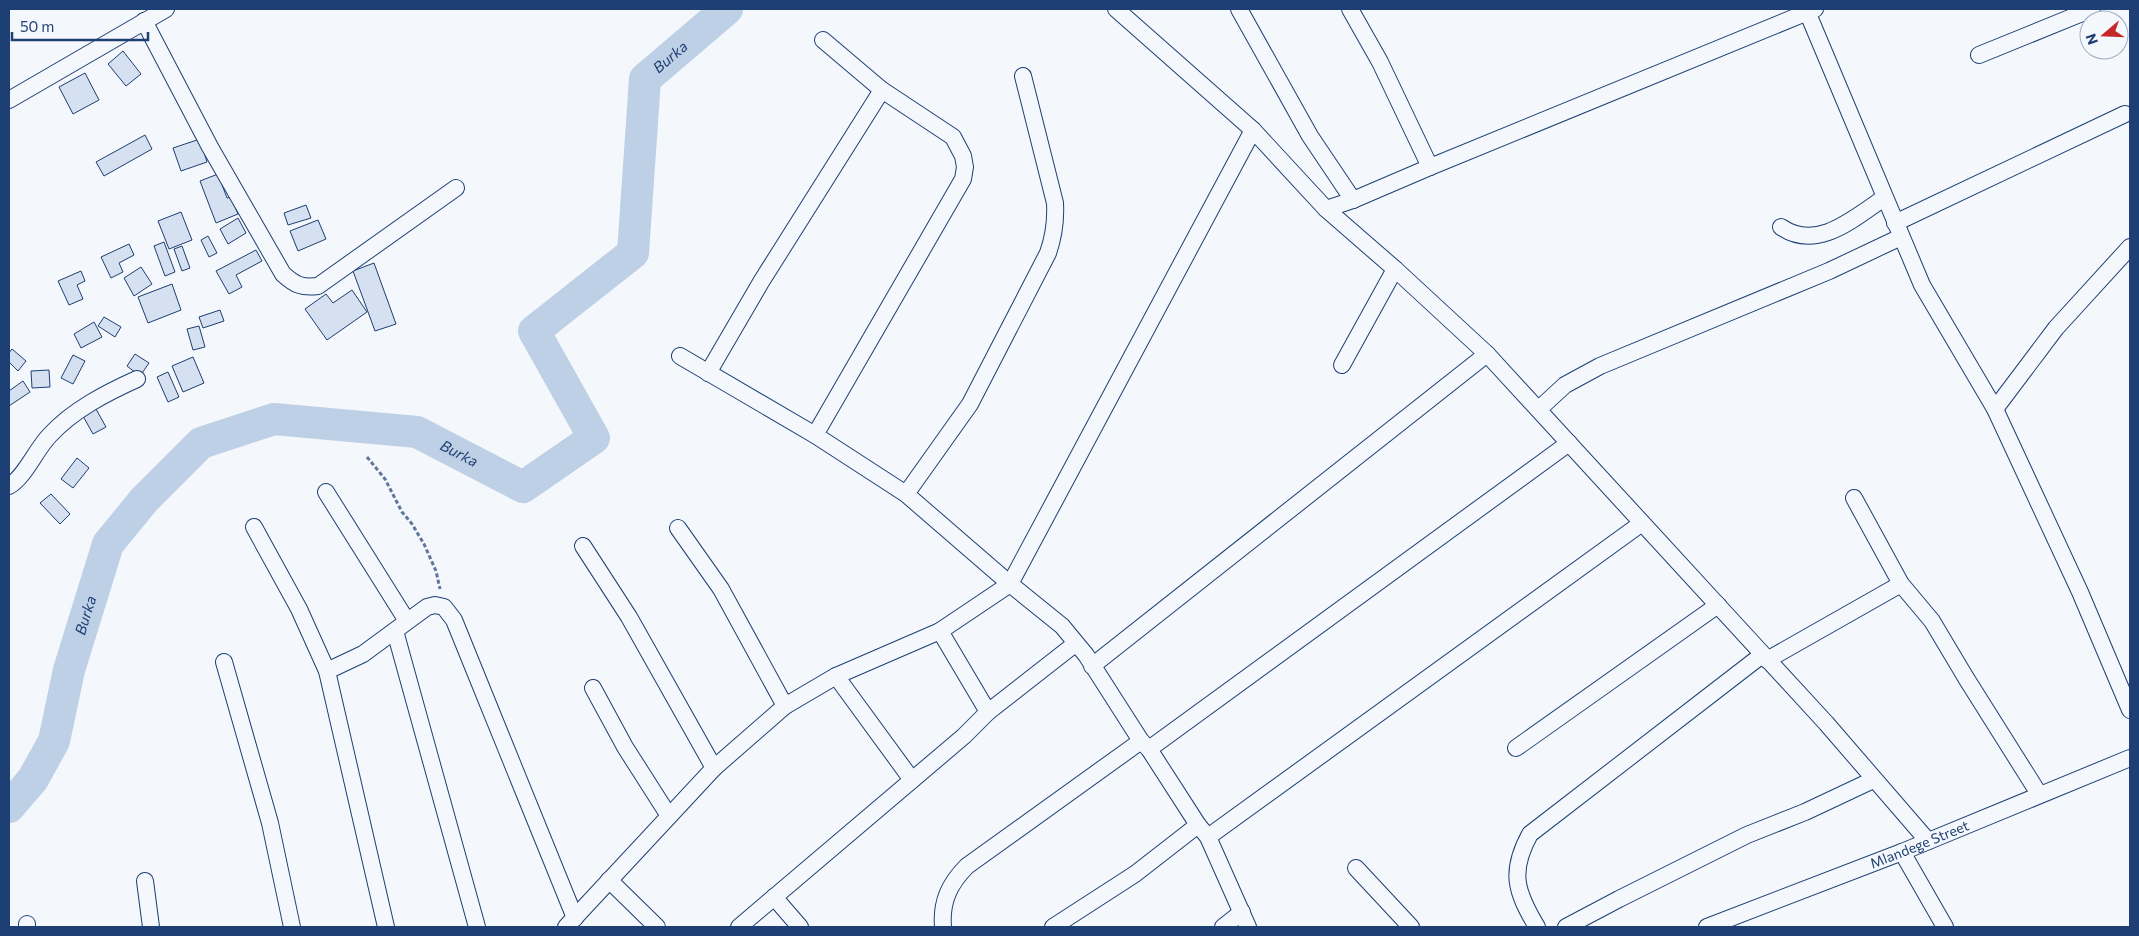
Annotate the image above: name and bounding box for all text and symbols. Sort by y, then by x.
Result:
scale bar [12,10,149,42]
north arrow [2079,10,2129,60]
text: 50 m [20,17,54,35]
text: N [2081,32,2101,47]
water label: Burka [649,37,691,76]
water label: Burka [438,436,482,470]
water label: Burka [70,593,99,637]
street label: Mlandege Street [1868,816,1971,871]

